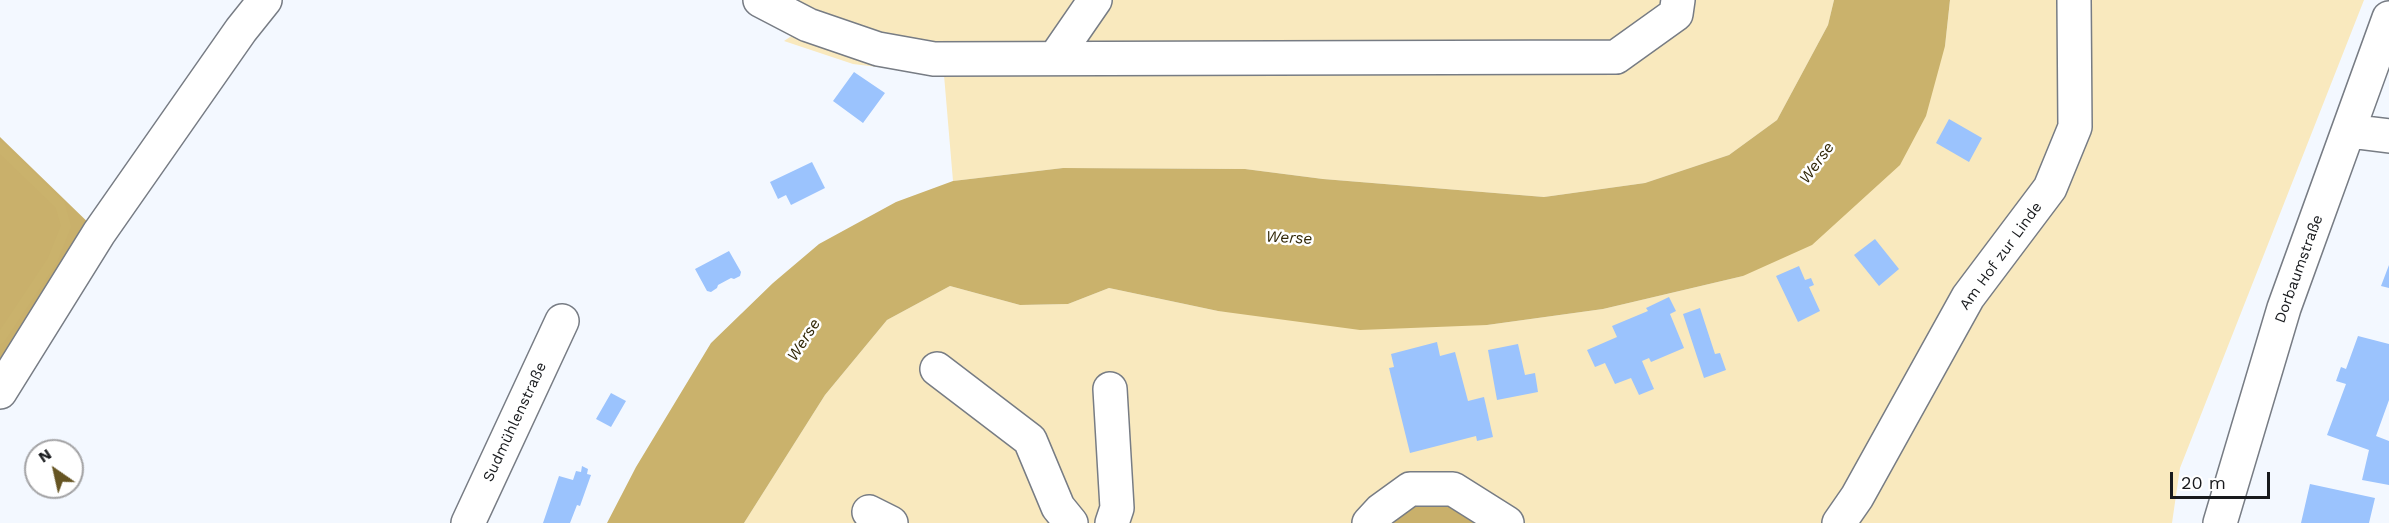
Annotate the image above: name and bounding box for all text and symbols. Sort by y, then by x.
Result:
water label: Werse [1795,138,1839,188]
street label: Am Hof zur Linde [1956,199,2046,313]
street label: Dorbaumstraße [2271,212,2327,326]
water label: Werse [1265,227,1313,249]
water label: Werse [783,315,825,365]
street label: Sudmühlenstraße [479,359,551,485]
north arrow [24,439,84,499]
text: N [35,444,55,467]
scale bar [2173,460,2274,498]
text: 20 m [2181,472,2226,493]

